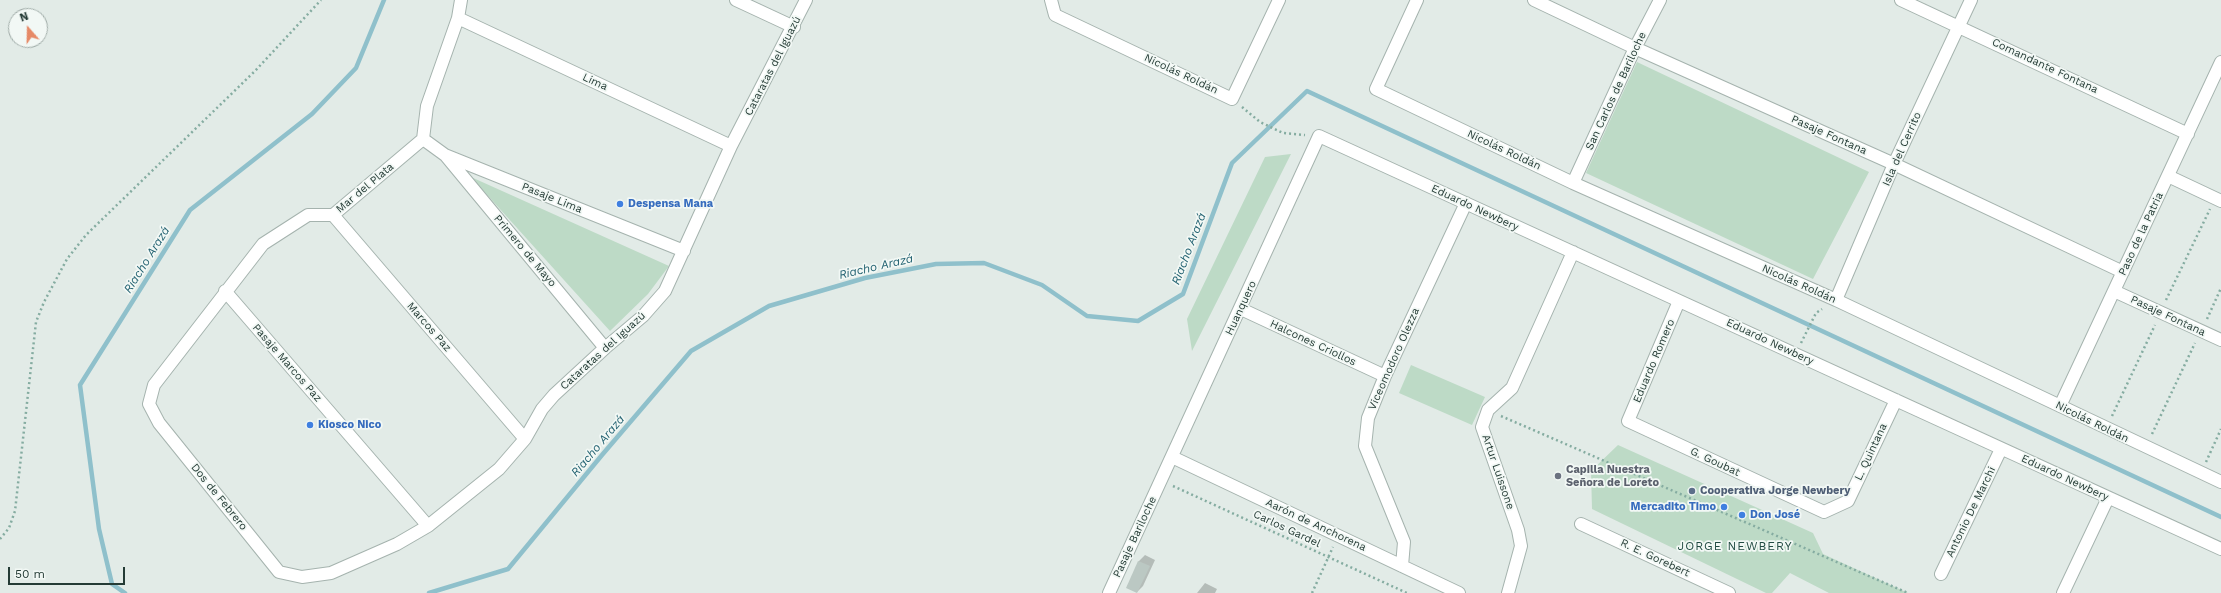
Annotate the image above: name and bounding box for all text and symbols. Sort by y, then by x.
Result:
north arrow [8,8,48,48]
text: N [18,10,30,25]
street label: Cataratas del Iguazú [742,14,804,118]
street label: San Carlos de Bariloche [1583,30,1649,152]
street label: Comandante Fontana [1990,36,2100,96]
street label: Nicolás Roldán [1142,51,1220,97]
street label: Lima [580,70,610,94]
street label: Isla del Cerrito [1880,110,1924,188]
street label: Pasaje Fontana [1789,112,1869,158]
street label: Nicolás Roldán [1465,127,1543,173]
street label: Mar del Plata [334,160,396,216]
street label: Pasaje Lima [520,180,584,216]
street label: Eduardo Newbery [1429,182,1521,234]
street label: Paso de la Patria [2116,190,2166,278]
place label: Despensa Mana [628,197,713,211]
marker: Despensa Mana [615,199,625,209]
water label: Riacho Arazá [1169,211,1209,287]
street label: Primero de Mayo [491,212,559,290]
water label: Riacho Arazá [121,224,173,296]
water label: Riacho Arazá [838,251,914,283]
street label: Nicolás Roldán [1760,262,1838,306]
street label: Huanquero [1223,279,1259,337]
street label: Pasaje Fontana [2128,293,2208,339]
street label: Marcos Paz [404,300,454,354]
street label: Viceomodoro Olezza [1366,306,1422,412]
street label: Cataratas del Iguazú [558,309,648,393]
street label: Eduardo Newbery [1724,316,1816,368]
street label: Halcones Criollos [1268,317,1358,369]
street label: Eduardo Romero [1630,317,1678,405]
street label: Pasaje Marcos Paz [250,321,324,405]
street label: Nicolás Roldán [2053,399,2131,445]
water label: Riacho Arazá [568,412,628,480]
place label: Kiosco Nico [318,418,381,432]
marker: Kiosco Nico [305,420,315,430]
street label: L. Quintana [1852,421,1890,483]
street label: Artur Luissone [1479,433,1517,511]
street label: G. Goubat [1688,445,1742,479]
street label: Eduardo Newbery [2019,452,2111,504]
street label: Dos de Febrero [188,461,250,533]
place label: Capilla Nuestra Señora de Loreto [1566,463,1659,489]
street label: Antonio De Marchi [1943,465,1999,559]
marker: Capilla Nuestra Señora de Loreto [1553,471,1563,481]
place label: Cooperativa Jorge Newbery [1700,484,1850,498]
marker: Cooperativa Jorge Newbery [1687,486,1697,496]
street label: Pasaje Bariloche [1110,494,1160,580]
street label: Aarón de Anchorena [1264,496,1368,554]
place label: Mercadito Timo [1631,500,1716,514]
marker: Mercadito Timo [1719,502,1729,512]
street label: Carlos Gardel [1251,508,1323,550]
place label: Don José [1750,508,1800,522]
marker: Don José [1737,510,1747,520]
street label: R. E. Gorebert [1618,536,1692,580]
district label: JORGE NEWBERY [1677,539,1793,553]
scale bar [10,559,127,585]
text: 50 m [15,567,45,581]

